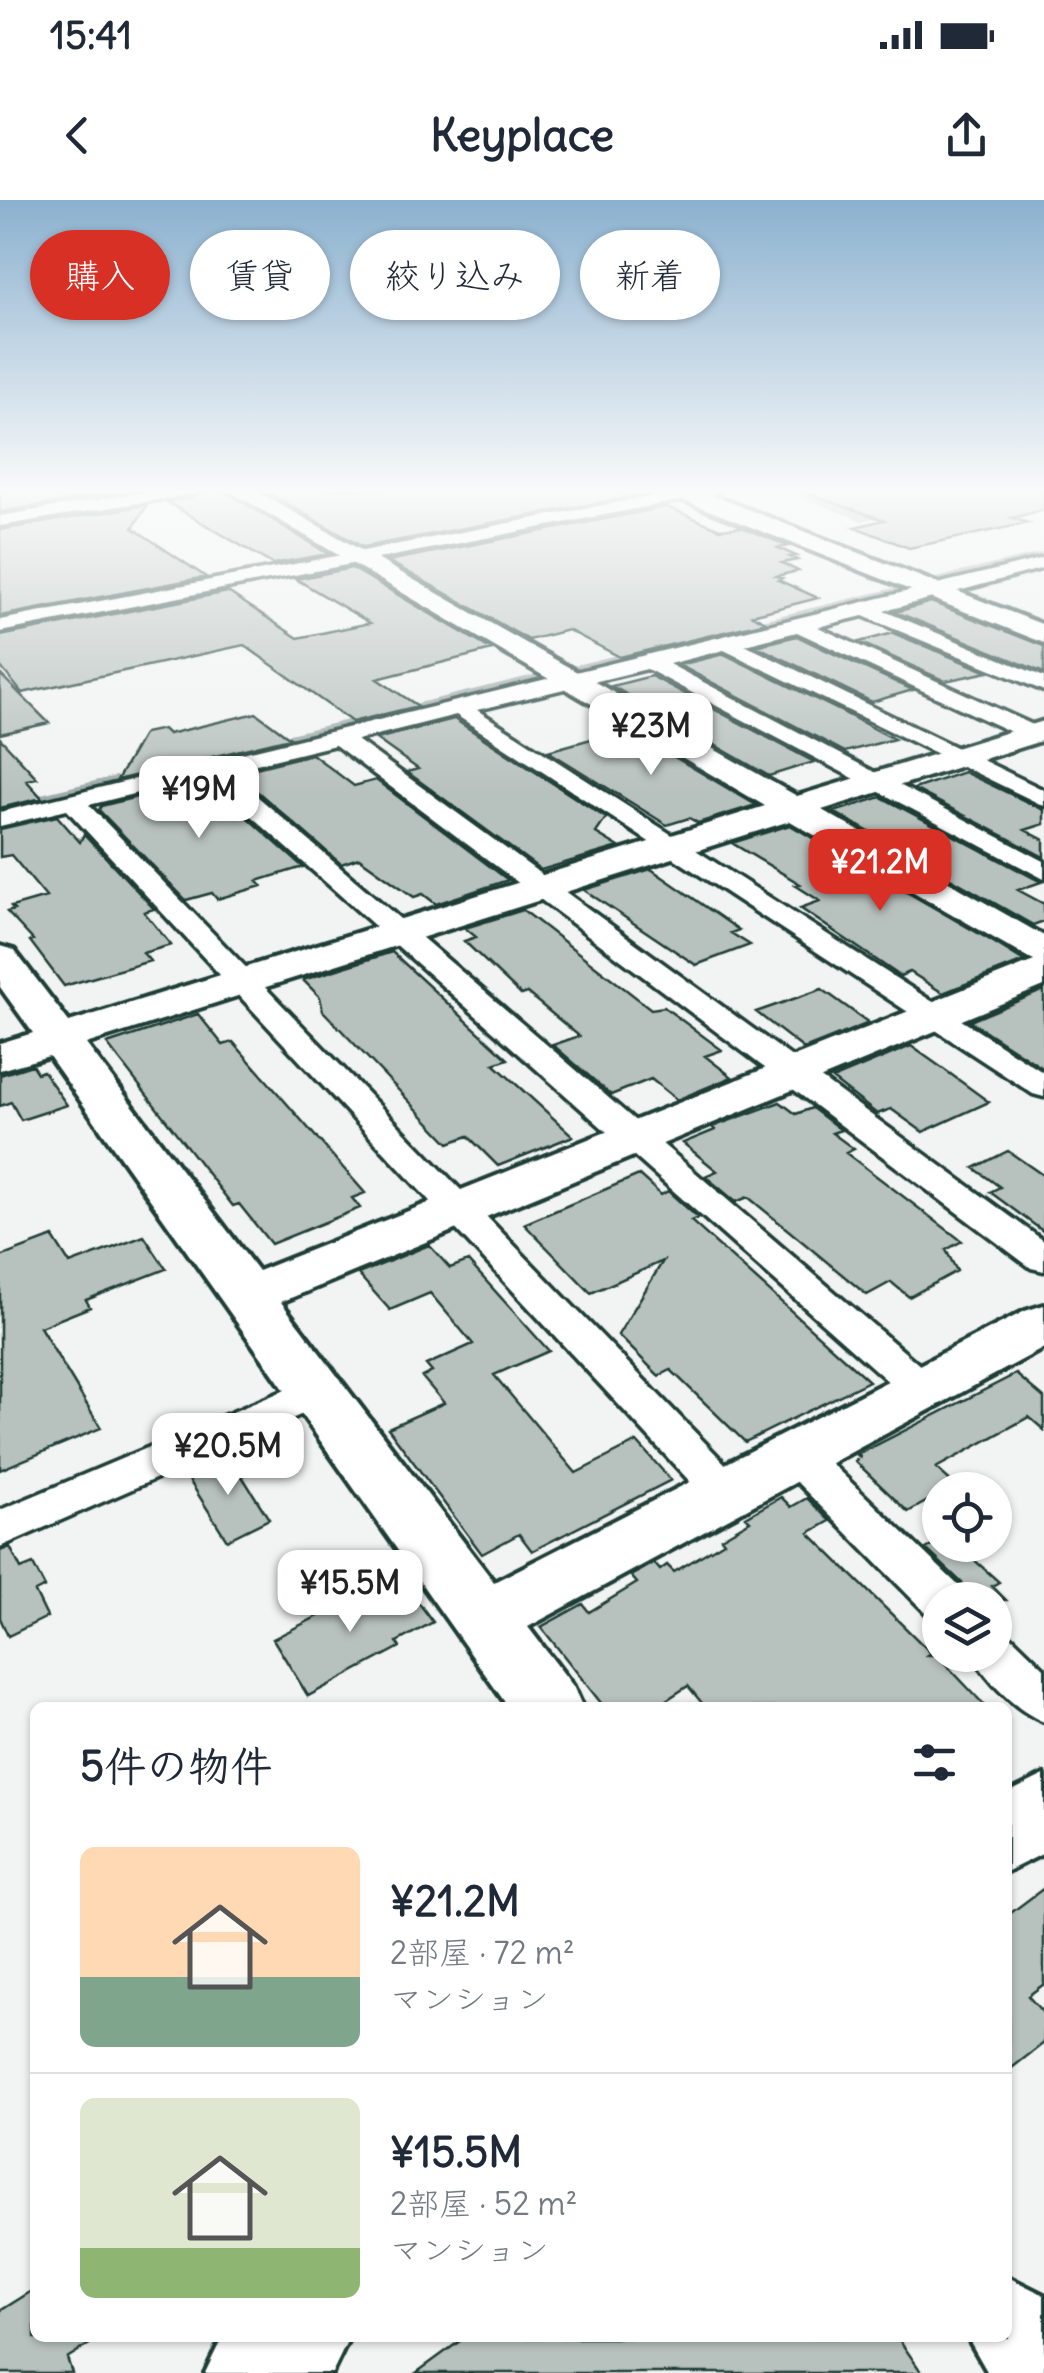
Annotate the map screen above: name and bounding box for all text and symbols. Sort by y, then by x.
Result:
text: 15:41 [50,12,132,59]
text: Keyplace [430,107,614,163]
icon: back [50,108,105,163]
icon: share [939,108,994,163]
chip: 購入 [30,230,170,320]
chip: 賃貸 [190,230,330,320]
chip: 絞り込み [350,230,560,320]
chip: 新着 [580,230,720,320]
pin: ¥23M [592,693,710,778]
text: ¥23M [611,705,691,746]
pin: ¥19M [140,756,258,841]
text: ¥19M [161,768,237,809]
pin: ¥21.2M [799,829,961,914]
text: ¥21.2M [830,841,930,882]
pin: ¥20.5M [147,1413,309,1498]
text: ¥20.5M [174,1425,282,1466]
map controls [922,1472,1012,1672]
button: locate [922,1472,1012,1562]
pin: ¥15.5M [269,1550,431,1635]
text: ¥15.5M [300,1562,400,1603]
button: layers [922,1582,1012,1672]
icon: filters [907,1735,962,1790]
text: 5件の物件 [80,1740,272,1792]
text: ¥21.2M [390,1875,520,1927]
icon: home [160,1887,280,2007]
text: 2部屋 · 72 m² [390,1932,575,1973]
text: マンション [390,1978,549,2019]
text: ¥15.5M [390,2126,522,2178]
icon: home [160,2138,280,2258]
text: 2部屋 · 52 m² [390,2183,577,2224]
text: マンション [390,2229,549,2270]

